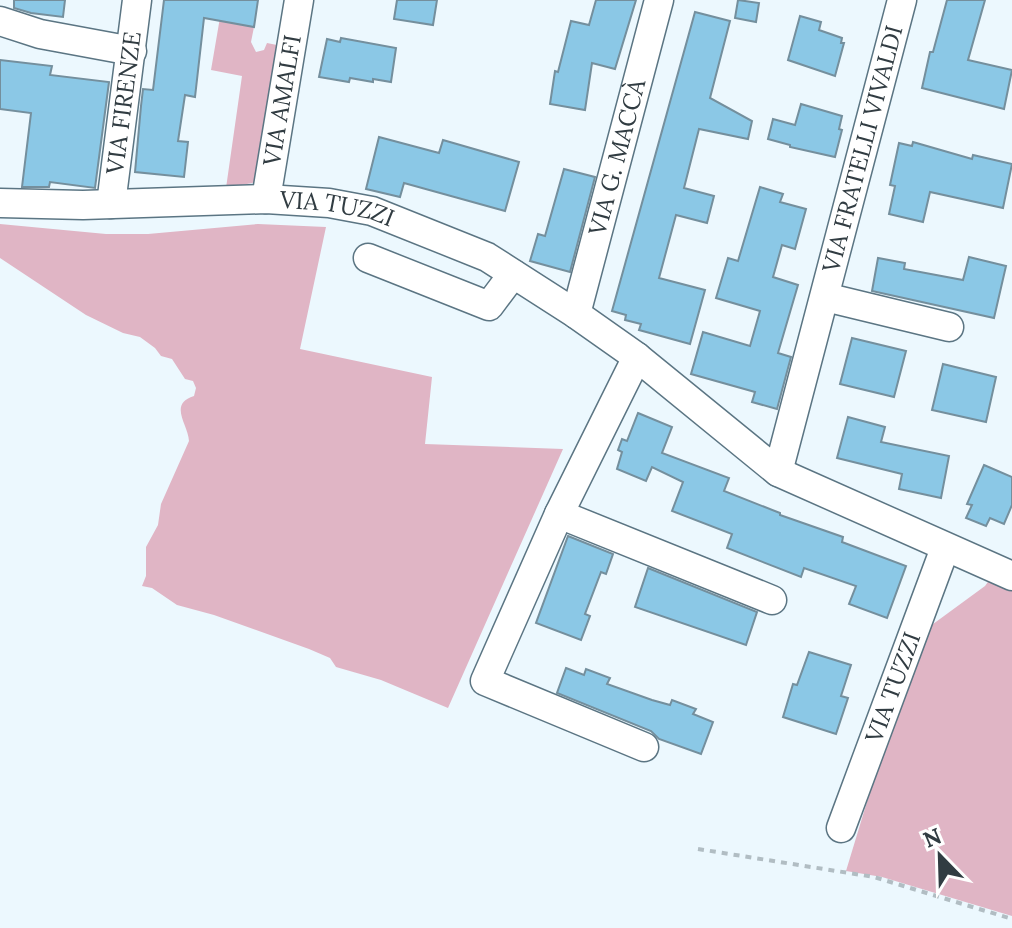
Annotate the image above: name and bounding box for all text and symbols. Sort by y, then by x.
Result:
street label: VIA FRATELLI VIVALDI [815,22,910,277]
street label: VIA FIRENZE [99,29,148,177]
street label: VIA AMALFI [256,32,308,169]
street label: VIA G. MACCÀ [581,75,653,240]
street label: VIA TUZZI [278,184,399,233]
street label: VIA TUZZI [858,628,927,748]
north arrow [900,816,980,896]
text: N [919,821,945,854]

